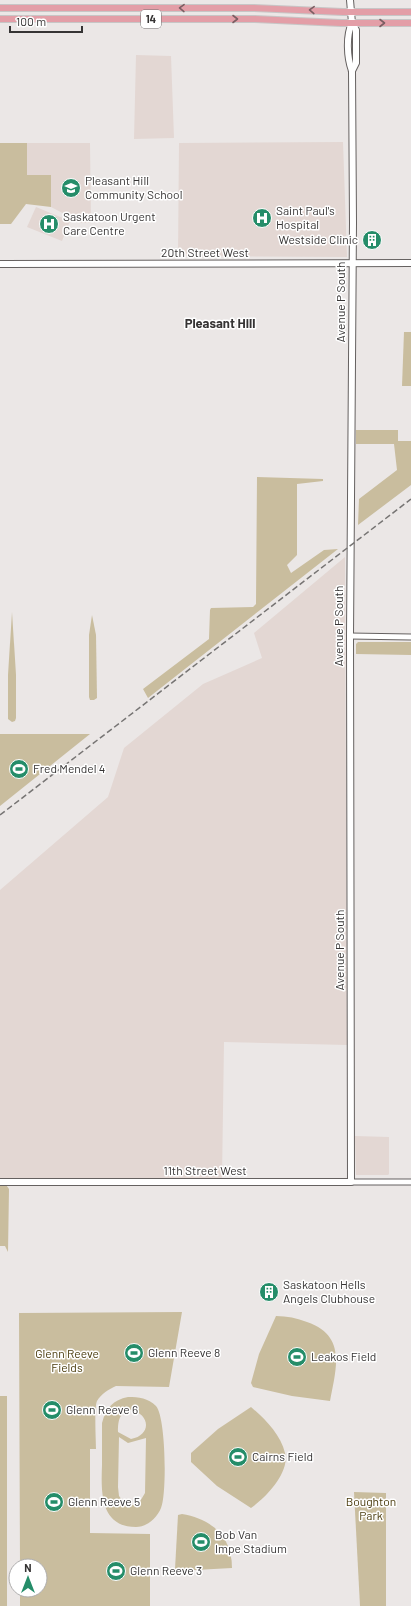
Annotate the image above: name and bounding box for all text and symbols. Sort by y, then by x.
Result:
one-way arrow [179,4,185,12]
one-way arrow [309,6,315,15]
scale bar [10,8,82,34]
road number: 14 [141,10,161,28]
text: 100 m [16,14,46,28]
one-way arrow [232,15,238,23]
one-way arrow [379,19,385,27]
place label: Pleasant Hill Community School [85,173,182,201]
school or university icon: Pleasant Hill Community School [60,177,82,199]
place label: Saint Paul's Hospital [276,203,335,231]
hospital icon: Saint Paul's Hospital [251,207,273,229]
place label: Saskatoon Urgent Care Centre [63,209,156,237]
hospital icon: Saskatoon Urgent Care Centre [38,213,60,235]
building icon: Westside Clinic [361,229,383,251]
place label: Westside Clinic [279,232,358,246]
street label: 20th Street West [161,245,249,259]
street label: Avenue P South [333,262,347,342]
district label: Pleasant Hill [185,315,255,331]
street label: Avenue P South [331,586,345,666]
sports icon: Fred Mendel 4 [8,758,30,780]
place label: Fred Mendel 4 [33,761,105,775]
street label: Avenue P South [332,910,346,990]
street label: 11th Street West [163,1163,247,1177]
place label: Saskatoon Hells Angels Clubhouse [283,1277,375,1305]
building icon: Saskatoon Hells Angels Clubhouse [258,1281,280,1303]
sports icon: Glenn Reeve 8 [123,1342,145,1364]
place label: Glenn Reeve 8 [148,1345,220,1359]
park label: Glenn Reeve Fields [35,1346,99,1374]
sports icon: Leakos Field [286,1346,308,1368]
place label: Leakos Field [311,1349,376,1363]
sports icon: Glenn Reeve 6 [41,1399,63,1421]
place label: Glenn Reeve 6 [66,1402,138,1416]
sports icon: Cairns Field [227,1446,249,1468]
place label: Cairns Field [252,1449,313,1463]
sports icon: Glenn Reeve 5 [43,1491,65,1513]
place label: Glenn Reeve 5 [68,1494,140,1508]
park label: Boughton Park [346,1494,396,1522]
place label: Bob Van Impe Stadium [215,1527,287,1555]
sports icon: Bob Van Impe Stadium [190,1531,212,1553]
north arrow [8,1558,48,1598]
sports icon: Glenn Reeve 3 [105,1560,127,1582]
text: N [24,1561,32,1574]
place label: Glenn Reeve 3 [130,1563,202,1577]

